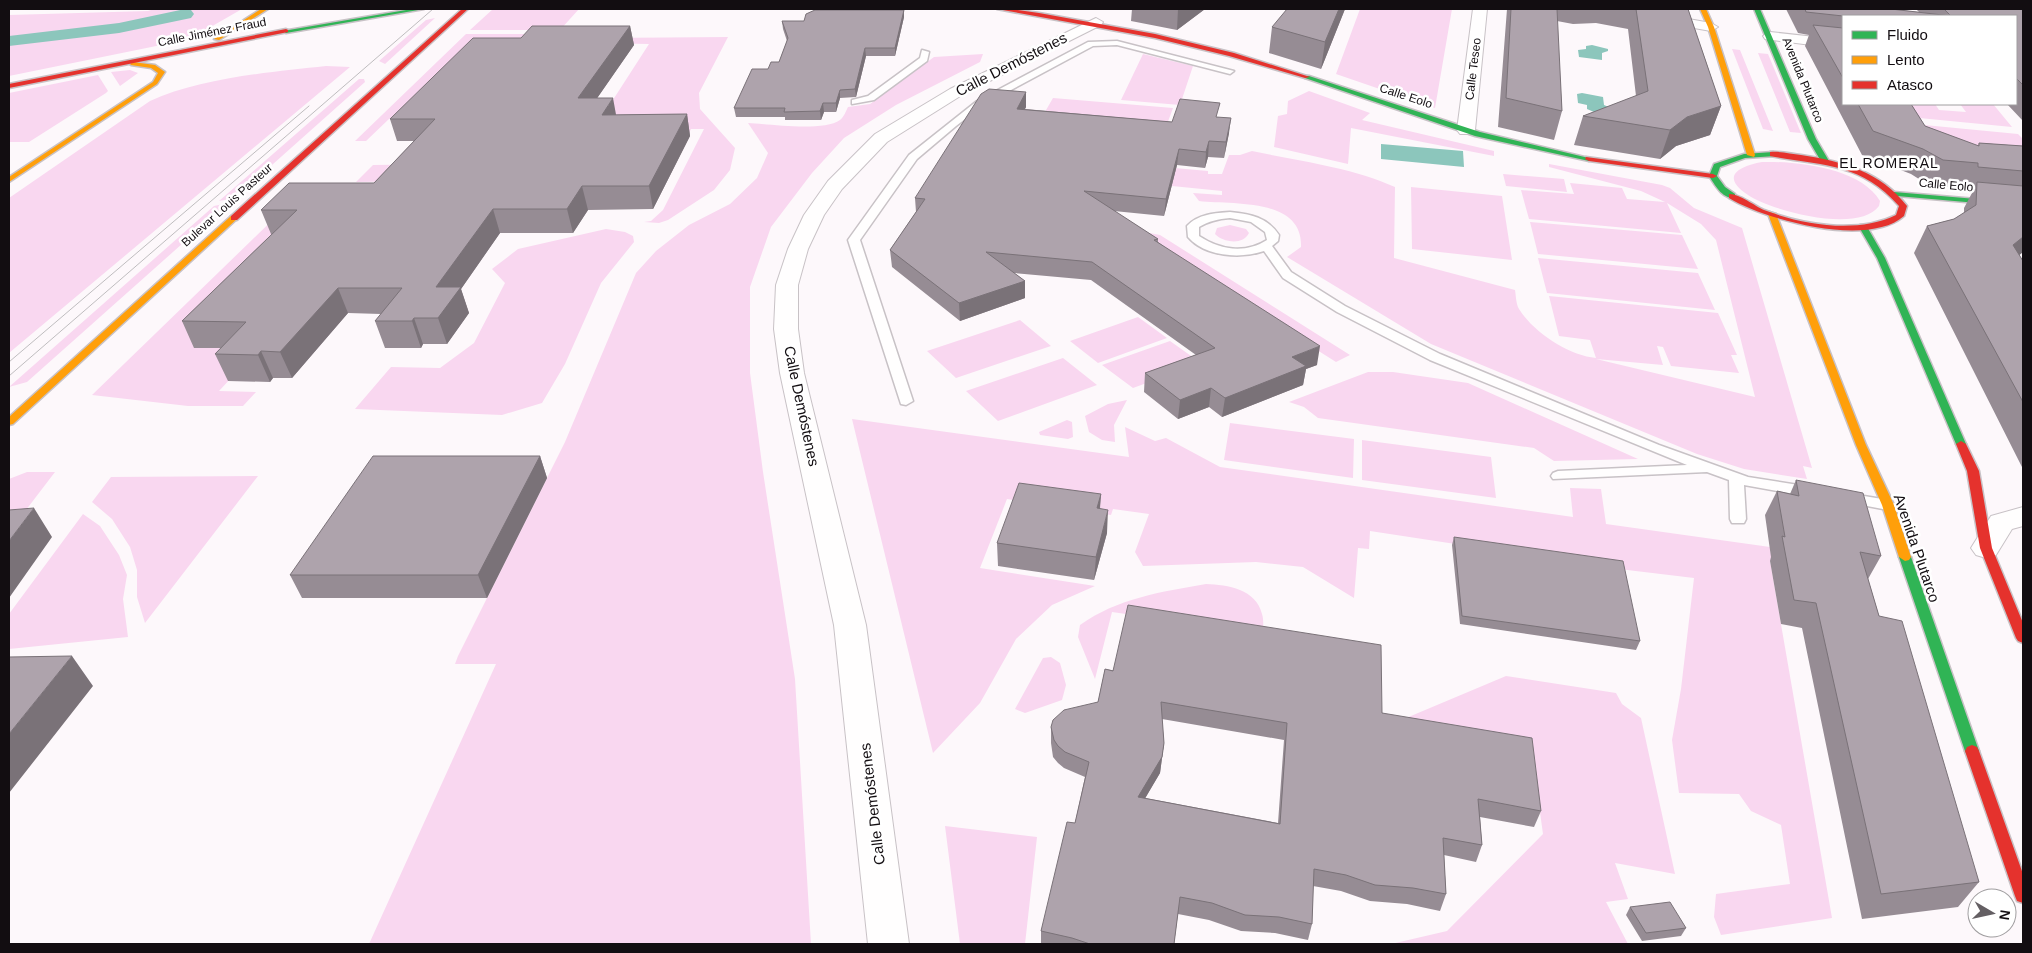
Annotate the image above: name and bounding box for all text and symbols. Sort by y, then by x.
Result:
street label: Calle Jiménez Fraud [157,15,267,49]
legend [1842,15,2017,105]
text: Fluido [1887,26,1928,43]
street label: Calle Demóstenes [953,29,1069,99]
street label: Avenida Plutarco [1780,35,1827,125]
street label: Calle Teseo [1462,37,1484,101]
text: Lento [1887,51,1925,68]
text: Atasco [1887,76,1933,93]
street label: Calle Eolo [1378,81,1434,111]
district label: EL ROMERAL [1839,155,1939,171]
street label: Bulevar Louis Pasteur [179,161,275,249]
street label: Calle Eolo [1918,176,1974,194]
street label: Calle Demóstenes [781,344,823,468]
street label: Avenida Plutarco [1891,492,1943,604]
street label: Calle Demóstenes [856,742,888,866]
north arrow [1967,888,2017,938]
text: N [1996,909,2014,921]

